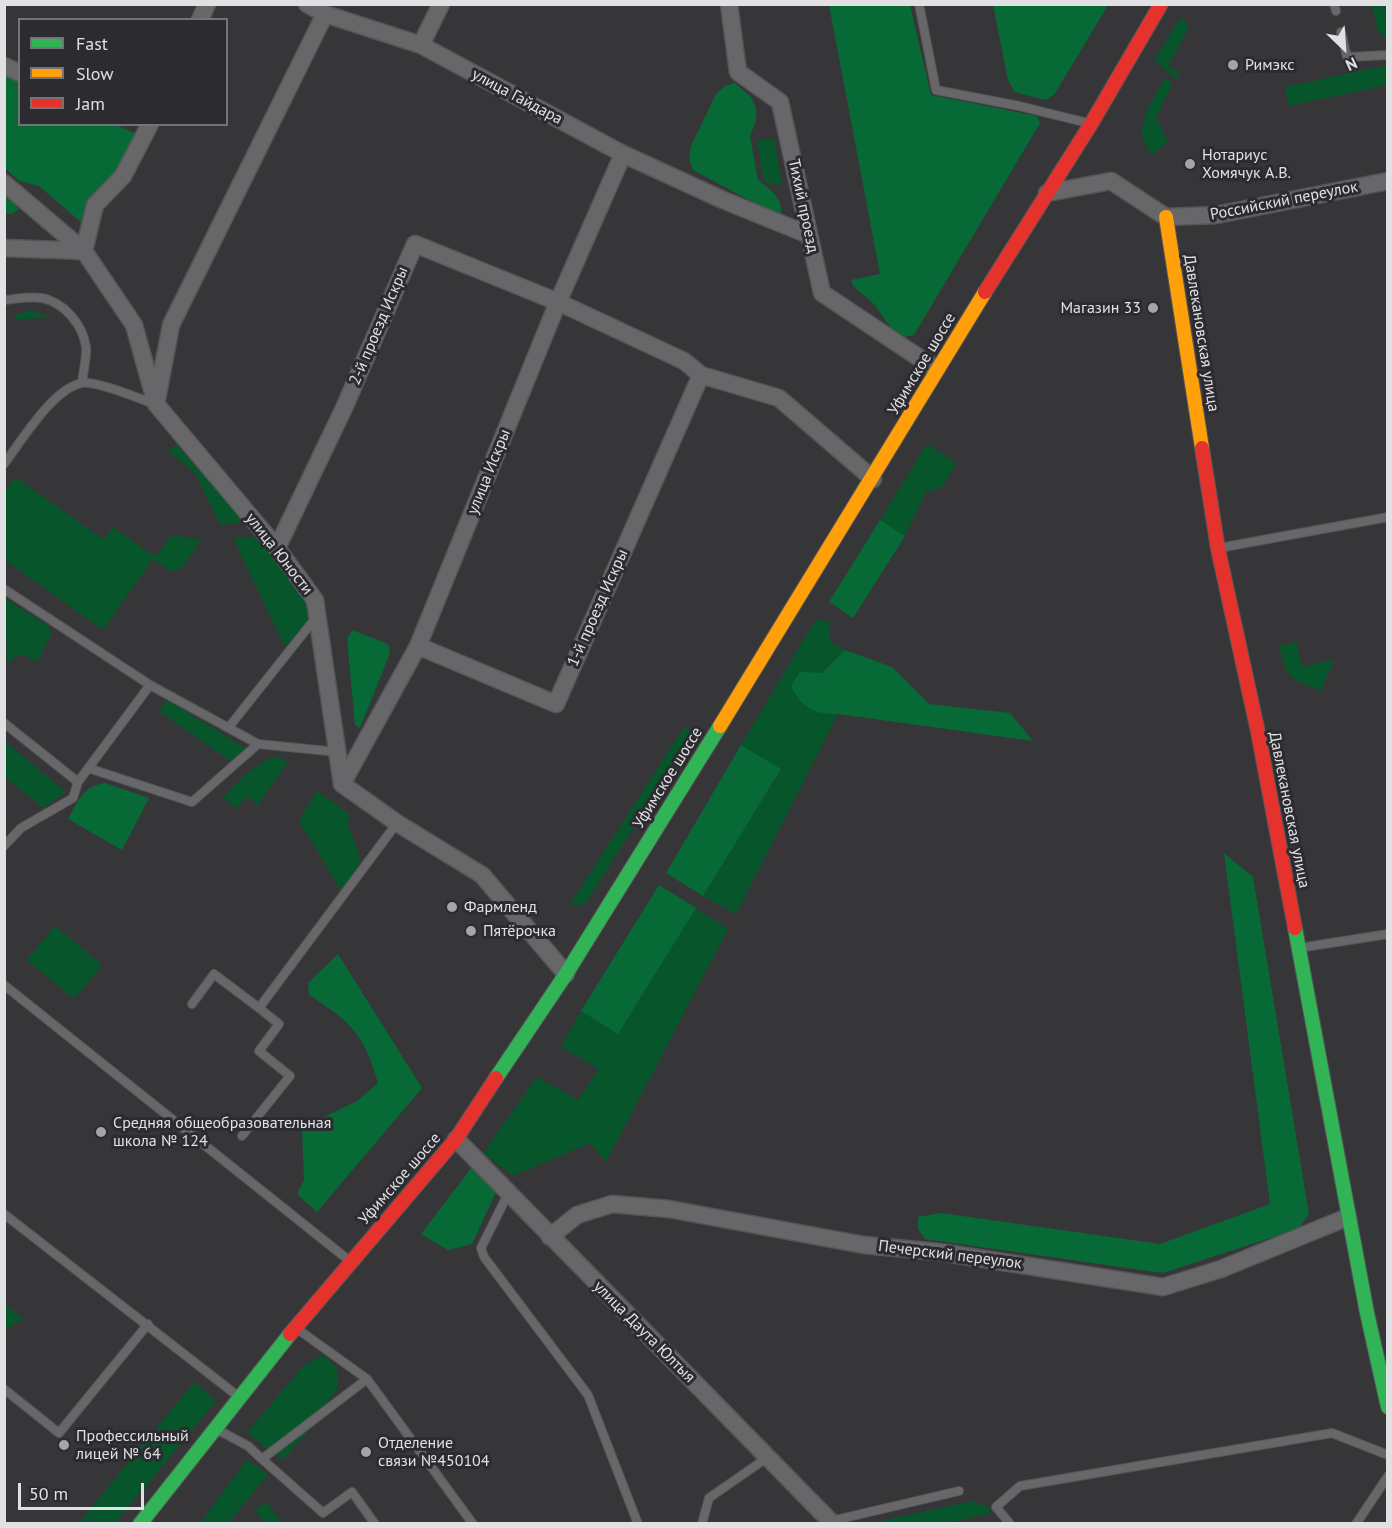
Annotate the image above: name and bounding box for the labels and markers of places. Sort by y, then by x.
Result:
place label: Римэкс [1245,55,1295,75]
marker: Римэкс [1226,58,1240,72]
place label: Нотариус Хомячук А.В. [1202,145,1291,183]
marker: Нотариус Хомячук А.В. [1183,157,1197,171]
place label: Магазин 33 [1060,298,1141,318]
marker: Магазин 33 [1146,301,1160,315]
place label: Фармленд [464,897,537,917]
marker: Фармленд [445,900,459,914]
place label: Пятёрочка [483,921,556,941]
marker: Пятёрочка [464,924,478,938]
place label: Средняя общеобразовательная школа № 124 [113,1113,331,1151]
marker: Средняя общеобразовательная школа № 124 [94,1125,108,1139]
place label: Профессильный лицей № 64 [76,1426,189,1464]
place label: Отделение связи №450104 [378,1433,490,1471]
marker: Профессильный лицей № 64 [57,1438,71,1452]
marker: Отделение связи №450104 [359,1445,373,1459]

